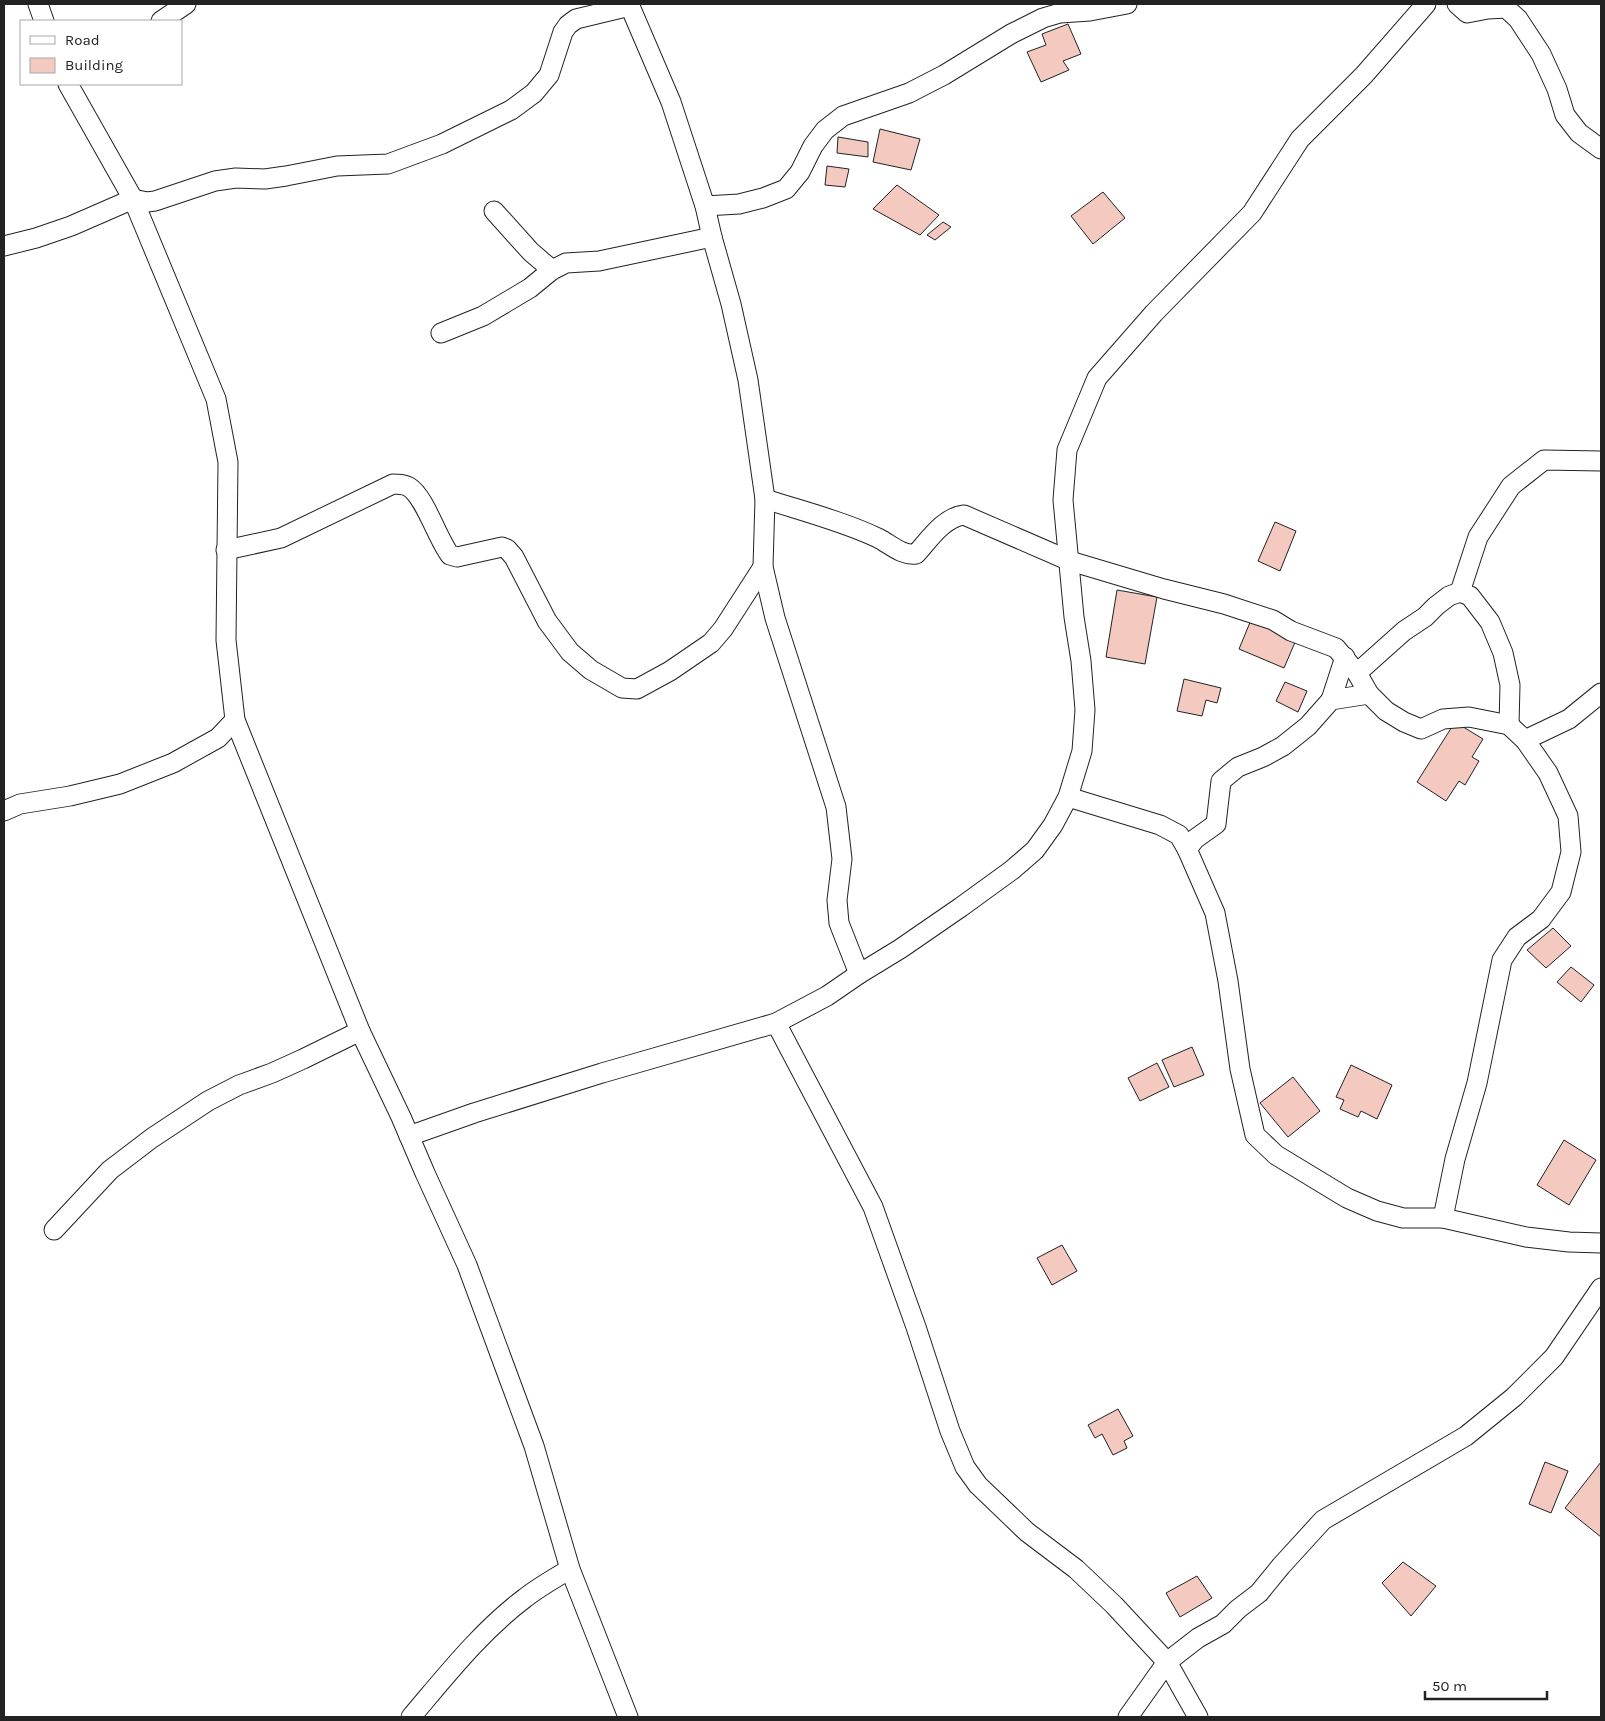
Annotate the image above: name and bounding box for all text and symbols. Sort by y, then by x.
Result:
legend [20,20,182,85]
text: Road [65,31,100,49]
text: Building [65,56,123,74]
scale bar [1425,1668,1548,1700]
text: 50 m [1432,1677,1467,1695]

